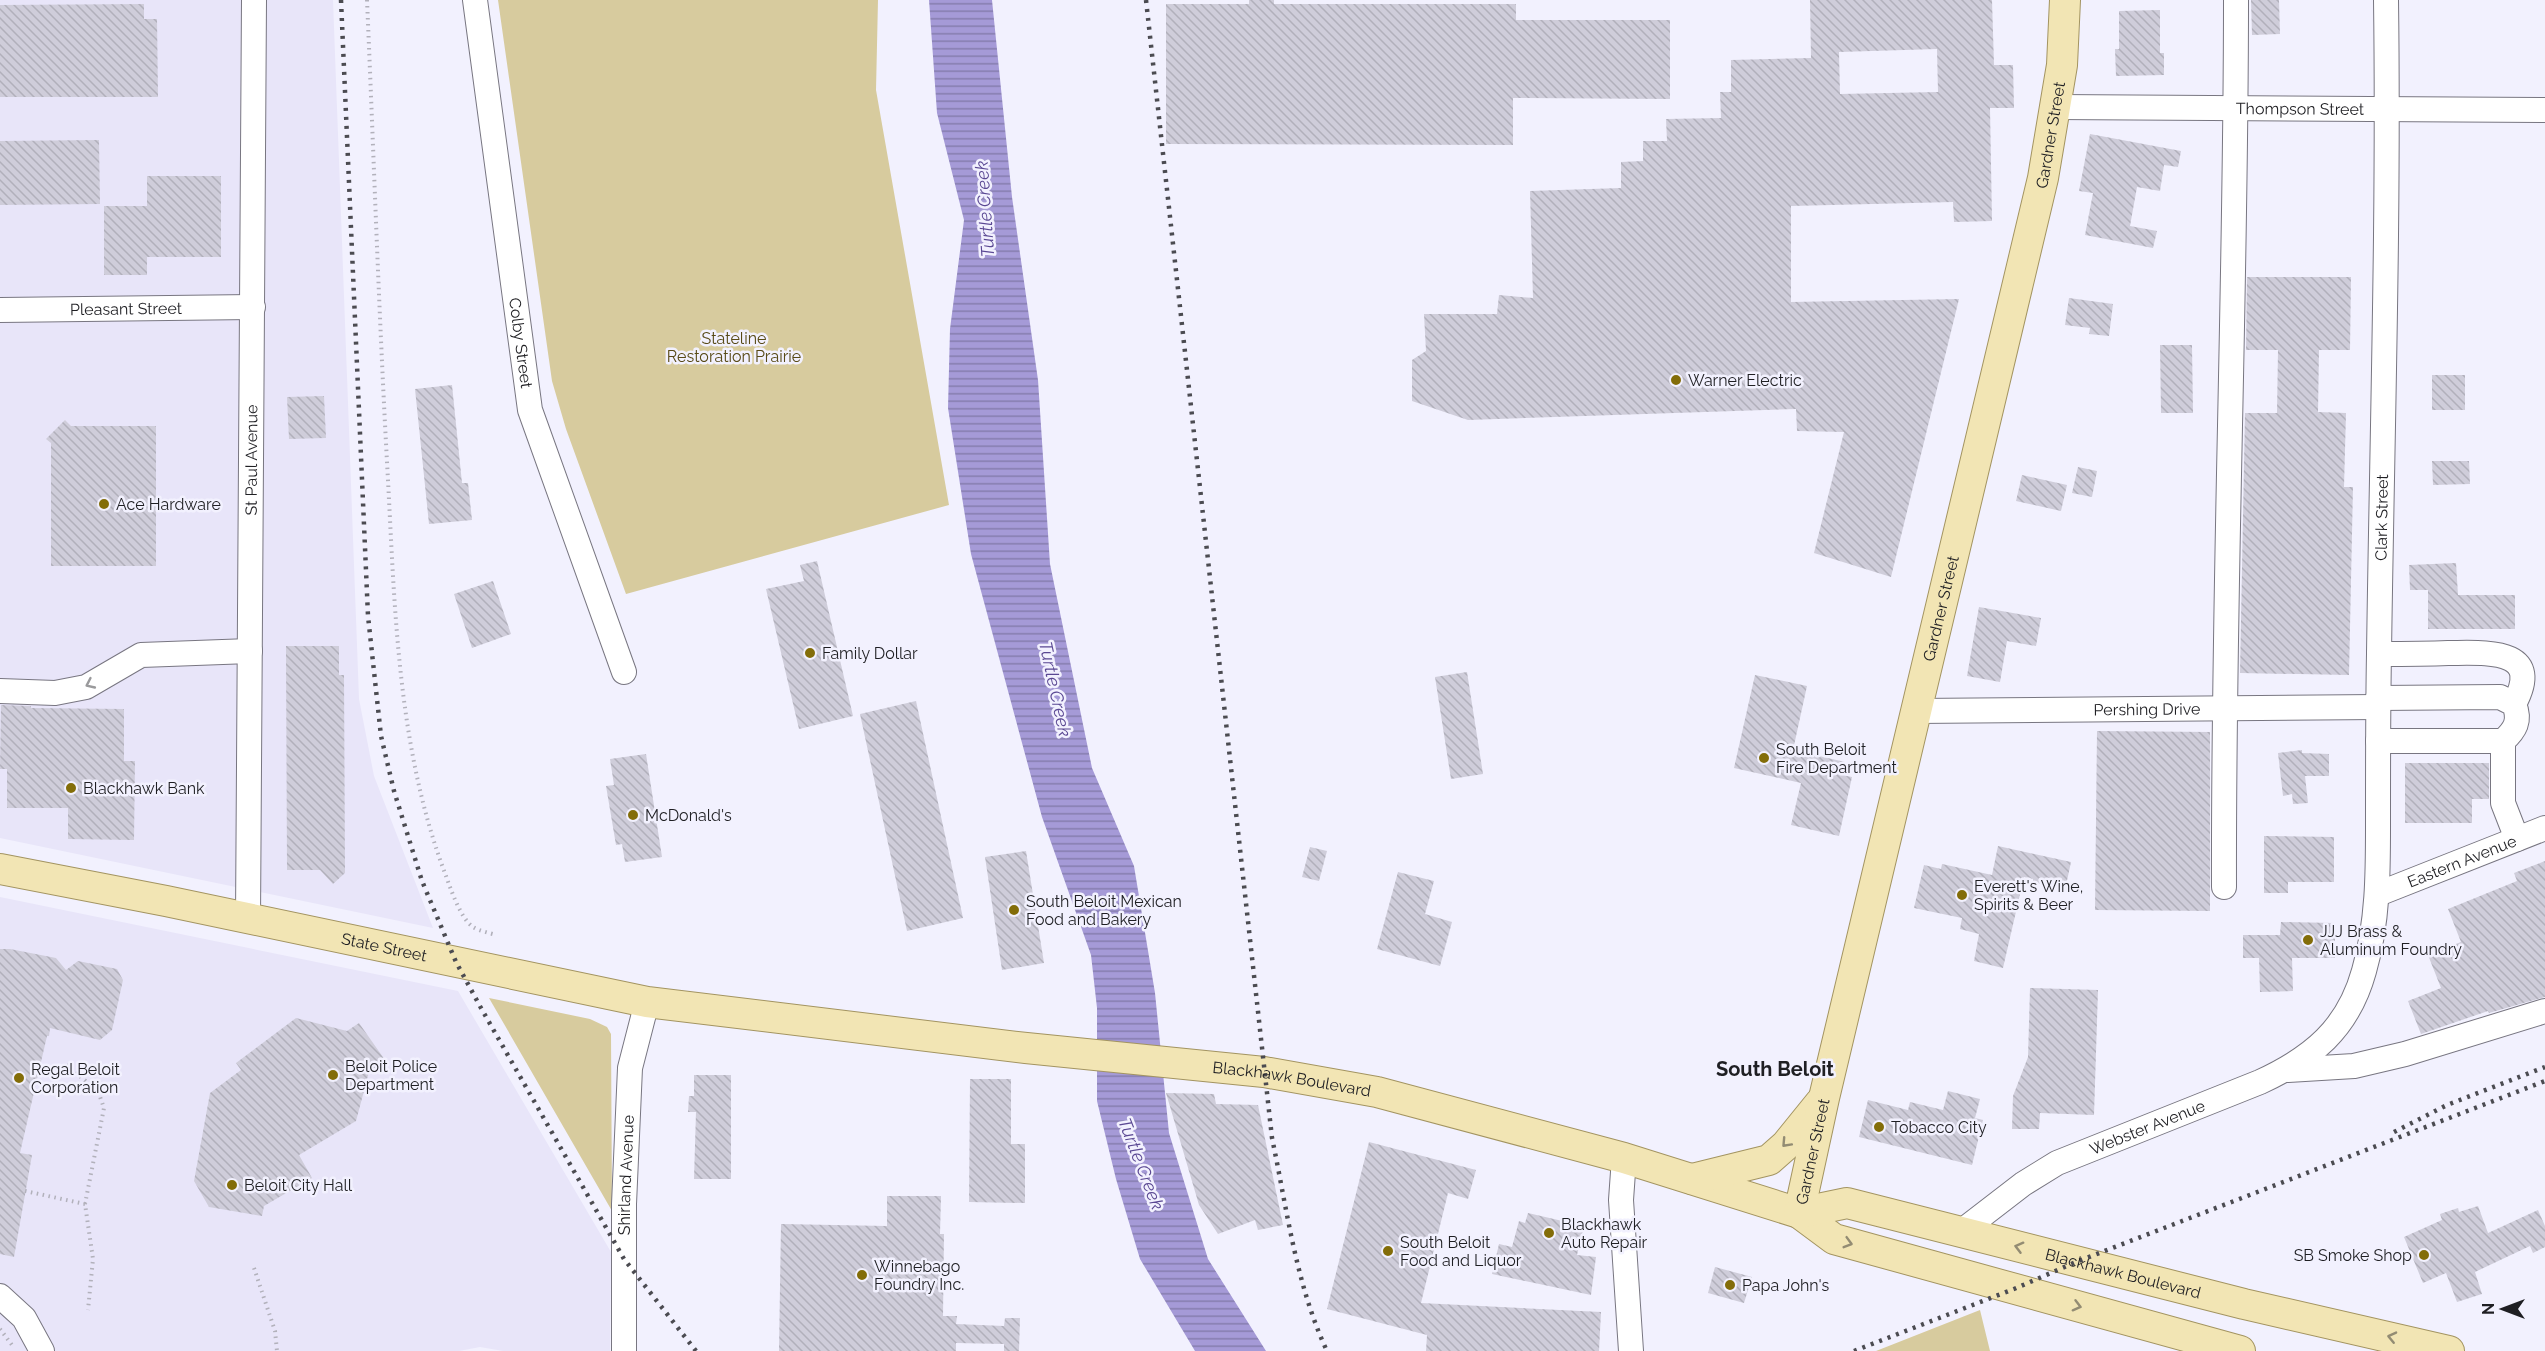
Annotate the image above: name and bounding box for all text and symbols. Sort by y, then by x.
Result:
street label: Gardner Street [2032,80,2069,190]
street label: Thompson Street [2236,99,2365,119]
water label: Turtle Creek [971,160,998,258]
street label: Colby Street [505,297,536,390]
street label: Pleasant Street [70,299,183,319]
park label: Stateline Restoration Prairie [667,329,801,366]
place label: Warner Electric [1688,371,1802,390]
marker: Warner Electric [1669,373,1683,387]
street label: St Paul Avenue [242,405,261,515]
street label: Clark Street [2371,473,2392,561]
place label: Ace Hardware [116,495,221,514]
marker: Ace Hardware [97,497,111,511]
street label: Gardner Street [1919,553,1963,663]
water label: Turtle Creek [1035,639,1076,739]
place label: Family Dollar [822,644,918,663]
marker: Family Dollar [803,646,817,660]
one-way arrow [86,676,97,688]
street label: Pershing Drive [2093,700,2201,719]
place label: South Beloit Fire Department [1776,740,1897,777]
marker: South Beloit Fire Department [1757,751,1771,765]
place label: Blackhawk Bank [83,779,205,798]
marker: Blackhawk Bank [64,781,78,795]
place label: McDonald's [645,806,732,825]
marker: McDonald's [626,808,640,822]
street label: Eastern Avenue [2405,831,2519,891]
place label: Everett's Wine, Spirits & Beer [1974,877,2083,914]
marker: Everett's Wine, Spirits & Beer [1955,888,1969,902]
place label: South Beloit Mexican Food and Bakery [1026,892,1182,929]
marker: South Beloit Mexican Food and Bakery [1007,903,1021,917]
place label: JJJ Brass & Aluminum Foundry [2320,922,2462,959]
street label: State Street [340,929,429,966]
marker: JJJ Brass & Aluminum Foundry [2301,933,2315,947]
place label: Beloit Police Department [345,1057,437,1094]
district label: South Beloit [1716,1057,1834,1081]
street label: Blackhawk Boulevard [1212,1058,1372,1101]
place label: Regal Beloit Corporation [31,1060,121,1097]
marker: Beloit Police Department [326,1068,340,1082]
marker: Regal Beloit Corporation [12,1071,26,1085]
street label: Gardner Street [1792,1096,1834,1206]
street label: Webster Avenue [2087,1096,2208,1159]
street label: Shirland Avenue [615,1115,638,1235]
water label: Turtle Creek [1114,1115,1169,1213]
place label: Tobacco City [1891,1118,1987,1137]
marker: Tobacco City [1872,1120,1886,1134]
one-way arrow [1782,1137,1793,1147]
place label: Beloit City Hall [244,1176,353,1195]
marker: Beloit City Hall [225,1178,239,1192]
place label: Blackhawk Auto Repair [1561,1215,1648,1252]
marker: Blackhawk Auto Repair [1542,1226,1556,1240]
place label: South Beloit Food and Liquor [1400,1233,1522,1270]
one-way arrow [1842,1236,1853,1248]
one-way arrow [2014,1241,2024,1254]
marker: South Beloit Food and Liquor [1381,1244,1395,1258]
street label: Blackhawk Boulevard [2043,1245,2203,1303]
place label: SB Smoke Shop [2294,1246,2412,1265]
marker: SB Smoke Shop [2417,1248,2431,1262]
place label: Winnebago Foundry Inc. [874,1257,964,1294]
marker: Winnebago Foundry Inc. [855,1268,869,1282]
place label: Papa John's [1742,1276,1829,1295]
marker: Papa John's [1723,1278,1737,1292]
north arrow [2473,1279,2533,1339]
one-way arrow [2072,1299,2082,1312]
text: N [2479,1303,2498,1315]
one-way arrow [2388,1331,2398,1344]

